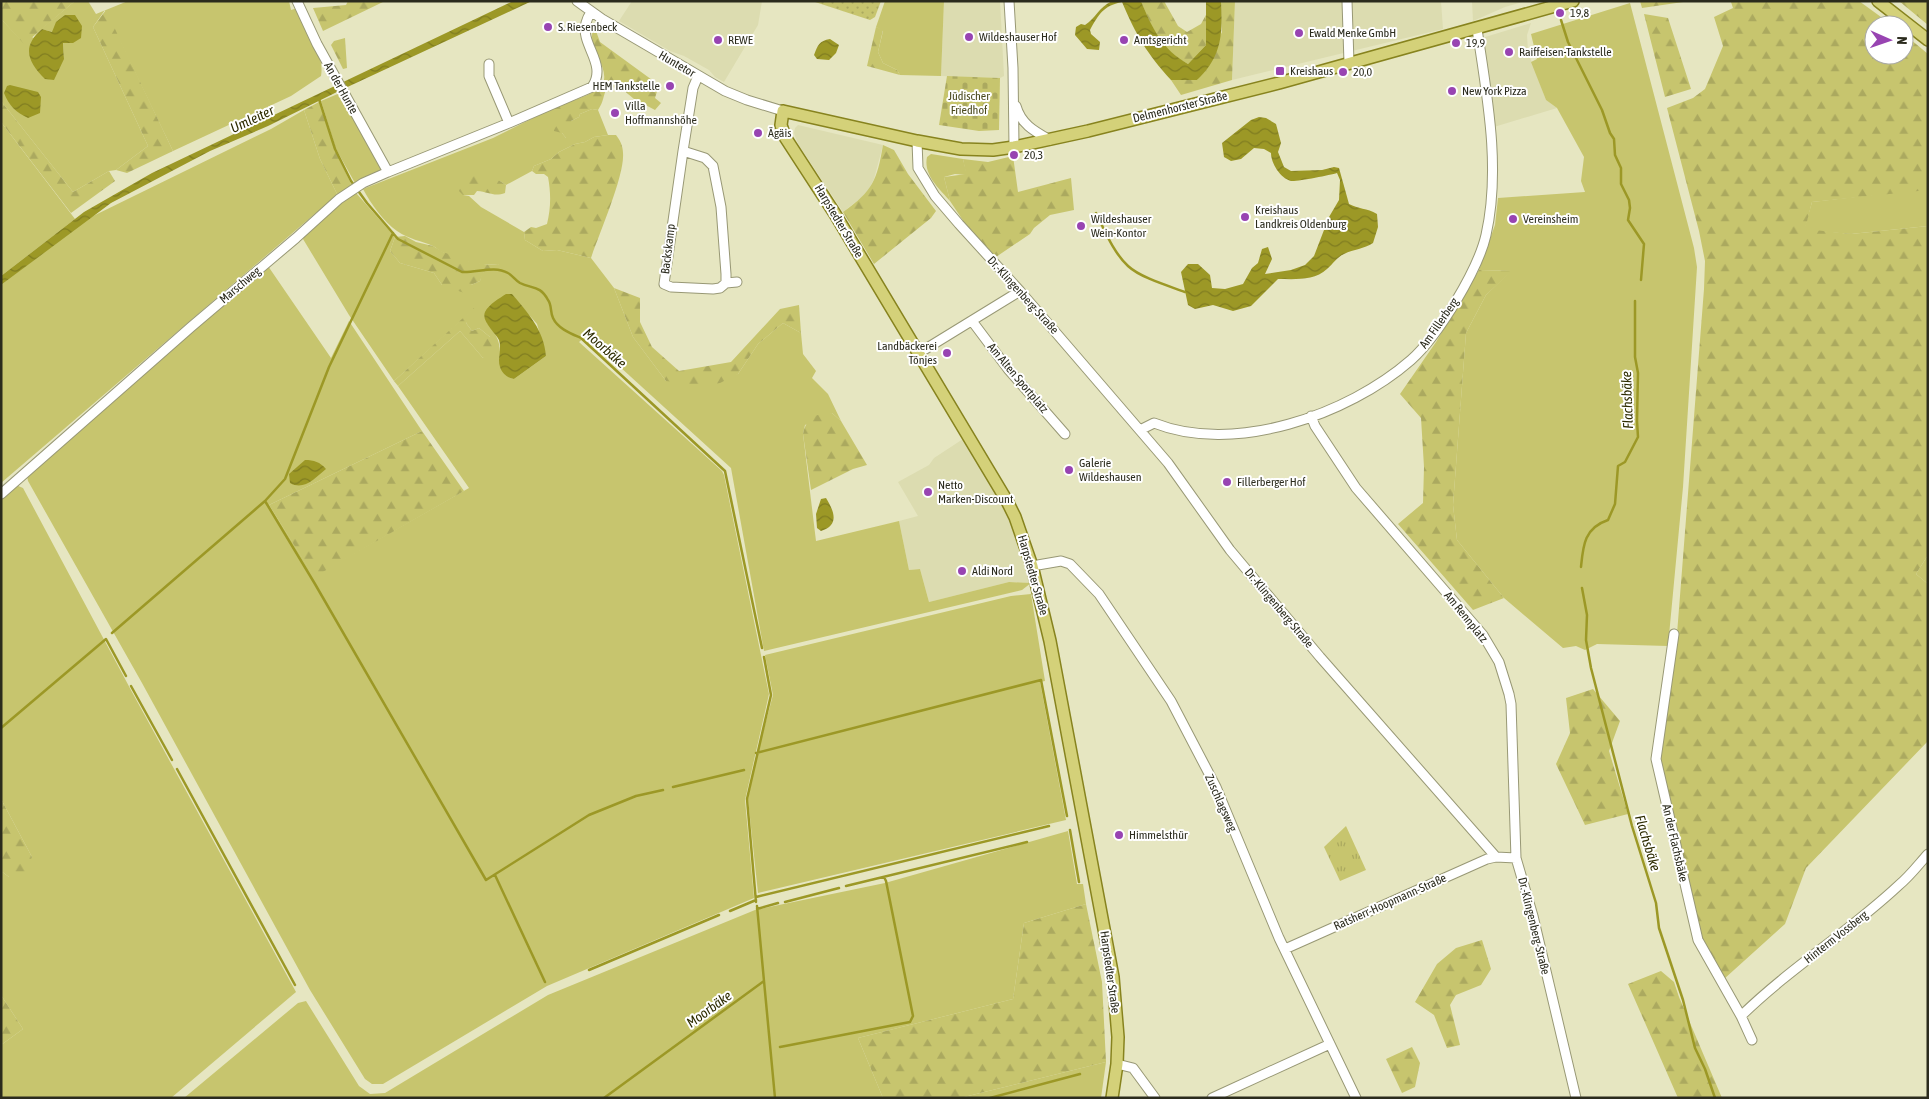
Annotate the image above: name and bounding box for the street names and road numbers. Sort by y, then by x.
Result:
street label: Huntetor [656,48,698,80]
street label: An der Hunte [321,60,361,116]
street label: Delmenhorster Straße [1131,88,1229,126]
street label: Harpstedter Straße [812,182,866,260]
street label: Backskamp [658,223,678,275]
street label: Dr.-Klingenberg-Straße [984,253,1062,337]
street label: Marschweg [217,263,264,306]
street label: Am Fillerberg [1416,294,1462,351]
street label: Am Alten Sportplatz [985,340,1052,416]
street label: Harpstedter Straße [1015,533,1051,617]
street label: Dr.-Klingenberg-Straße [1242,565,1316,651]
street label: Am Rennplatz [1441,589,1491,646]
street label: Zuschlagsweg [1202,772,1240,835]
street label: An der Flachsbäke [1659,803,1691,883]
street label: Ratsherr-Hoopmann-Straße [1331,871,1449,933]
street label: Dr.-Klingenberg-Straße [1515,876,1553,976]
street label: Hinterm Vossberg [1801,907,1871,966]
street label: Harpstedter Straße [1097,930,1123,1014]

